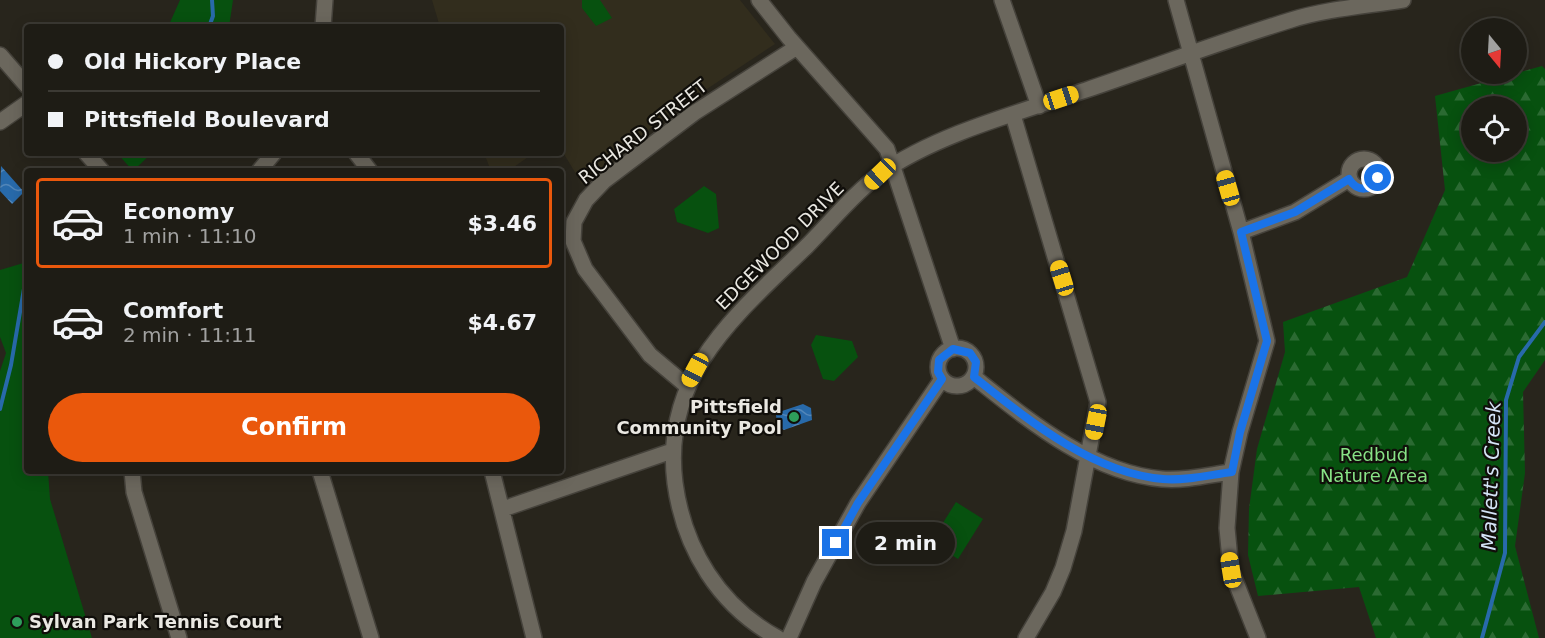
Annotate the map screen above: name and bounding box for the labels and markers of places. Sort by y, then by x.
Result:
place label: Pittsfield Community Pool [616,396,782,438]
marker: Pittsfield Community Pool [787,410,801,424]
place label: Sylvan Park Tennis Court [29,611,282,632]
marker: Sylvan Park Tennis Court [10,615,24,629]

